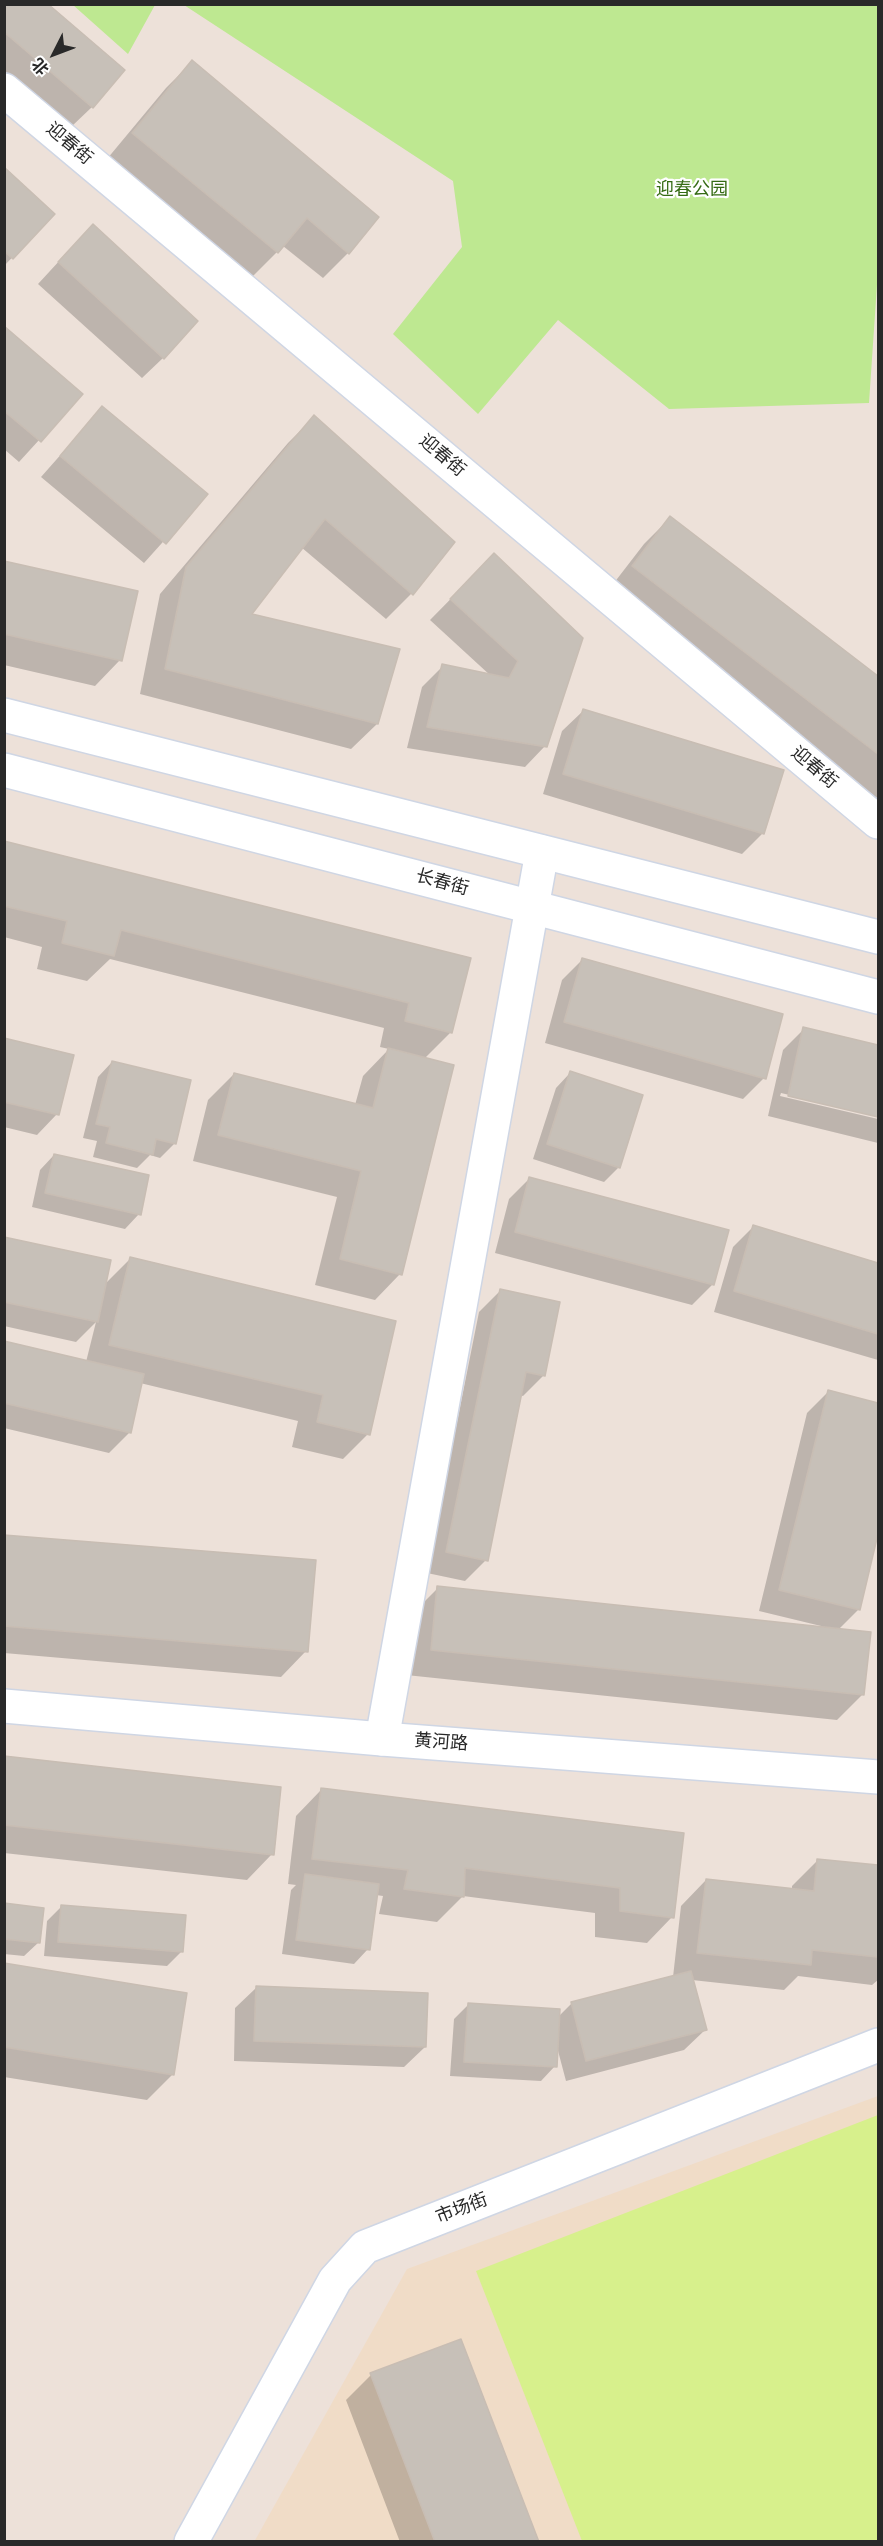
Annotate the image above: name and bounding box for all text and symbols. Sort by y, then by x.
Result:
north arrow [24,24,84,84]
text: 北 [28,53,53,79]
street label: 迎春街 [41,118,97,170]
park label: 迎春公园 [656,179,728,201]
street label: 迎春街 [414,430,470,482]
street label: 迎春街 [786,742,842,794]
street label: 长春街 [413,866,471,900]
street label: 黄河路 [413,1730,469,1756]
street label: 市场街 [433,2189,491,2229]

